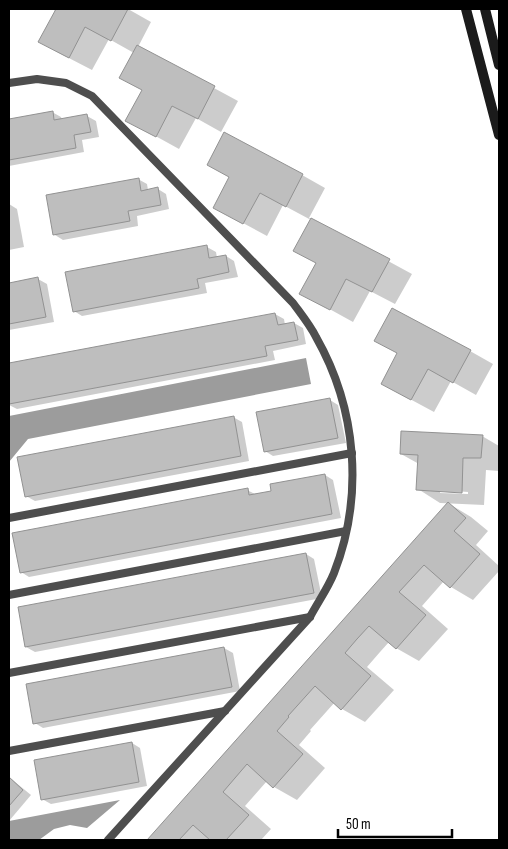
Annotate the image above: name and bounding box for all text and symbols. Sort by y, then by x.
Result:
scale bar [338,806,452,838]
text: 50 m [346,815,371,834]

